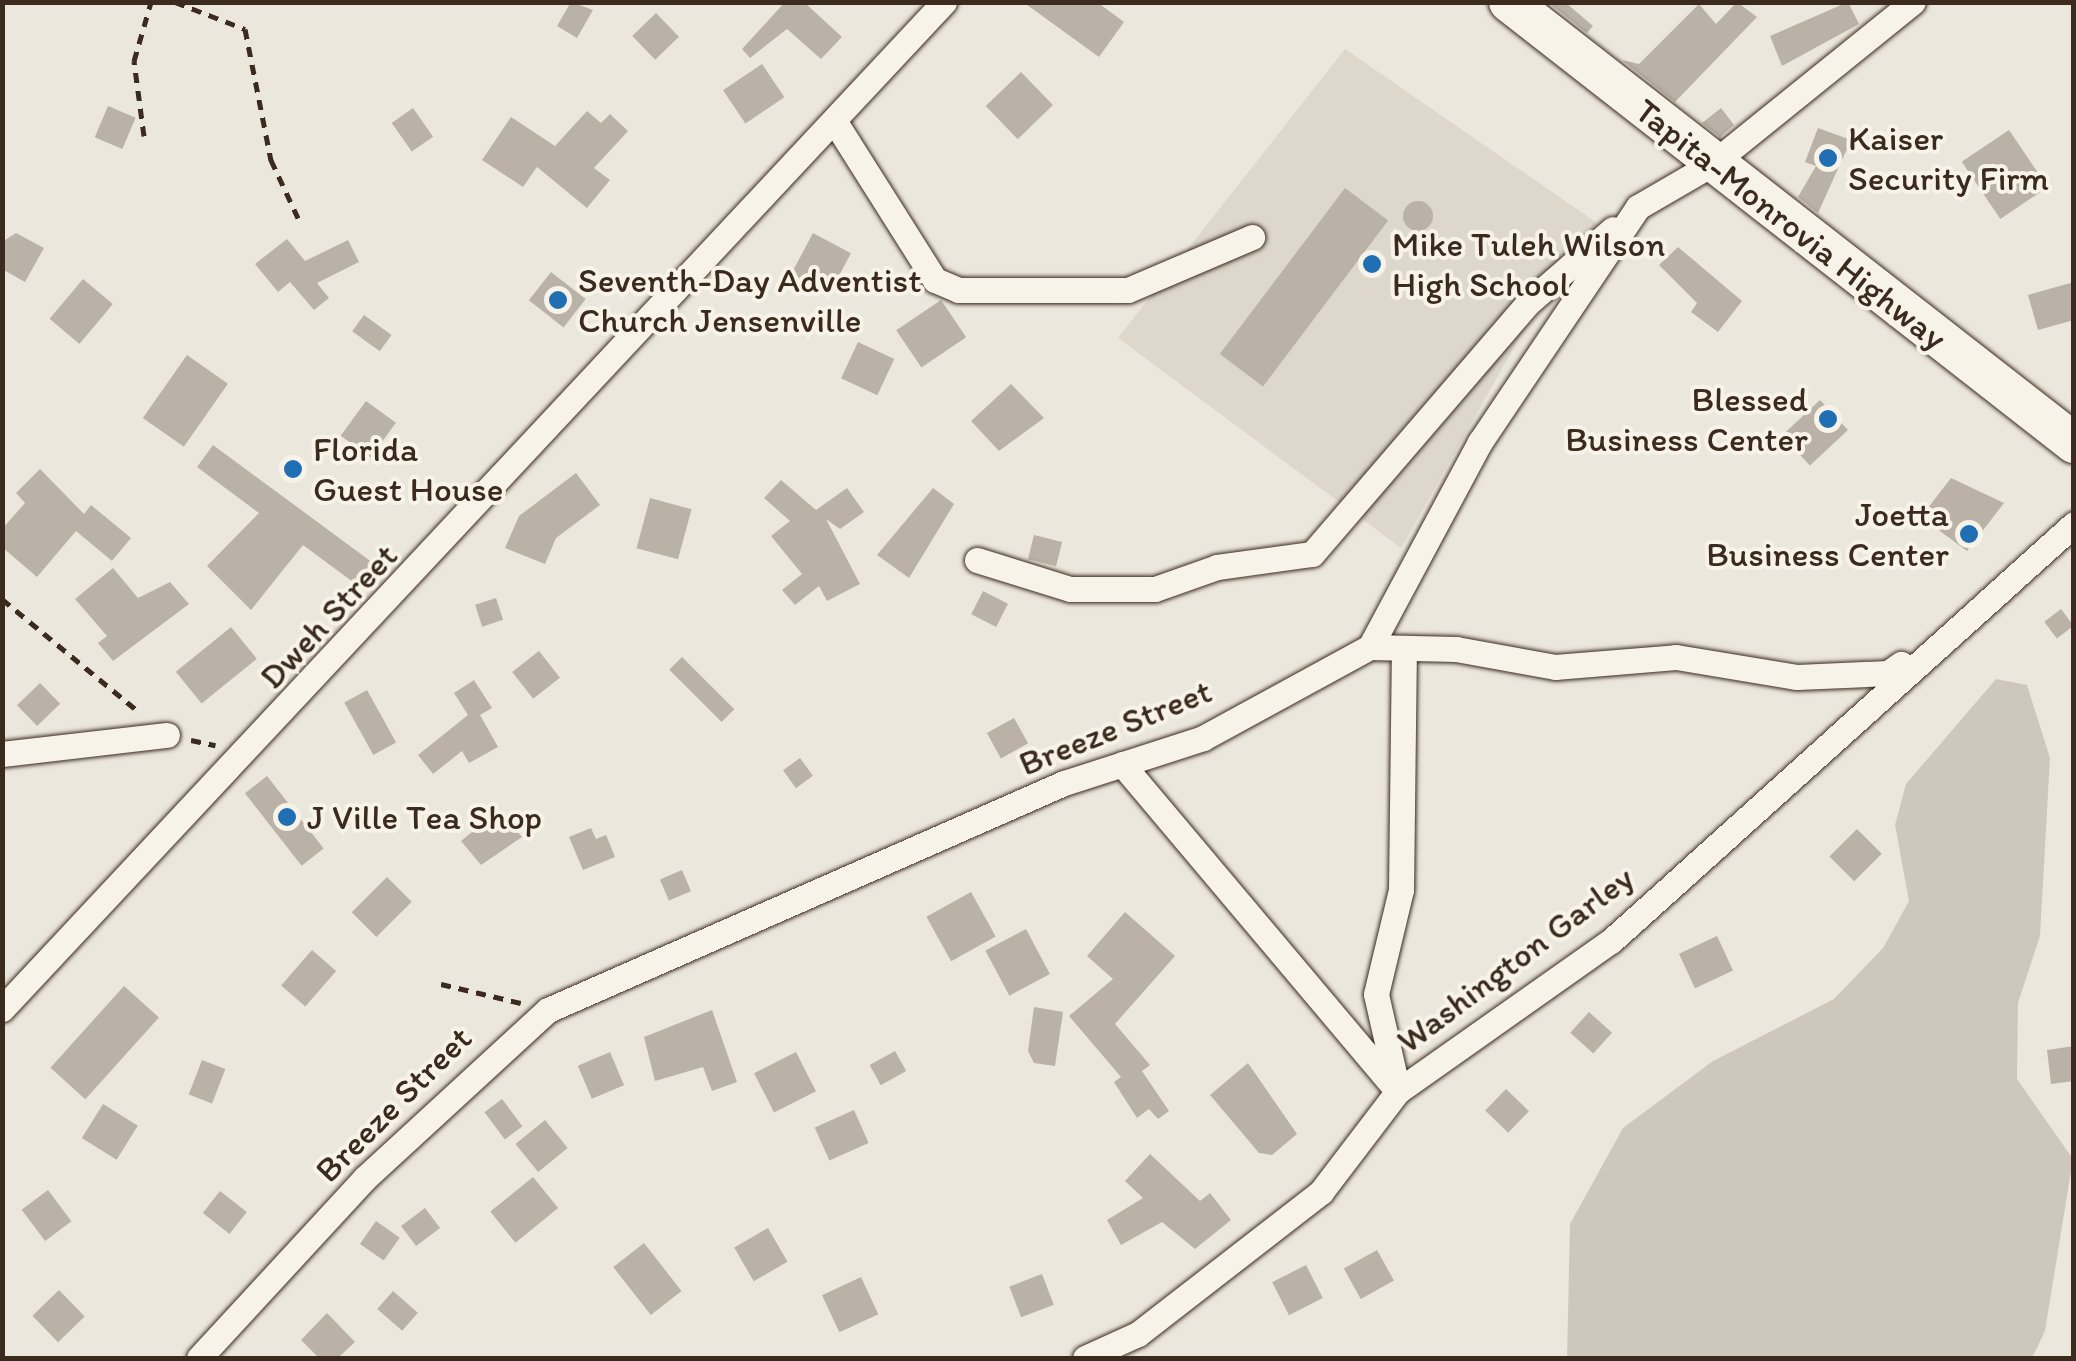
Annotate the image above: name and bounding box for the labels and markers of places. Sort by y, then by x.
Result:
place label: Kaiser Security Firm [1848,117,2048,199]
marker: Kaiser Security Firm [1817,147,1839,169]
place label: Mike Tuleh Wilson High School [1392,223,1662,305]
marker: Mike Tuleh Wilson High School [1361,253,1383,275]
place label: Seventh-Day Adventist Church Jensenville [578,259,923,341]
marker: Seventh-Day Adventist Church Jensenville [547,289,569,311]
place label: Blessed Business Center [1564,378,1808,460]
marker: Blessed Business Center [1817,408,1839,430]
place label: Florida Guest House [313,428,503,510]
marker: Florida Guest House [282,458,304,480]
place label: Joetta Business Center [1705,493,1949,575]
marker: Joetta Business Center [1958,523,1980,545]
place label: J Ville Tea Shop [307,796,538,838]
marker: J Ville Tea Shop [276,806,298,828]

